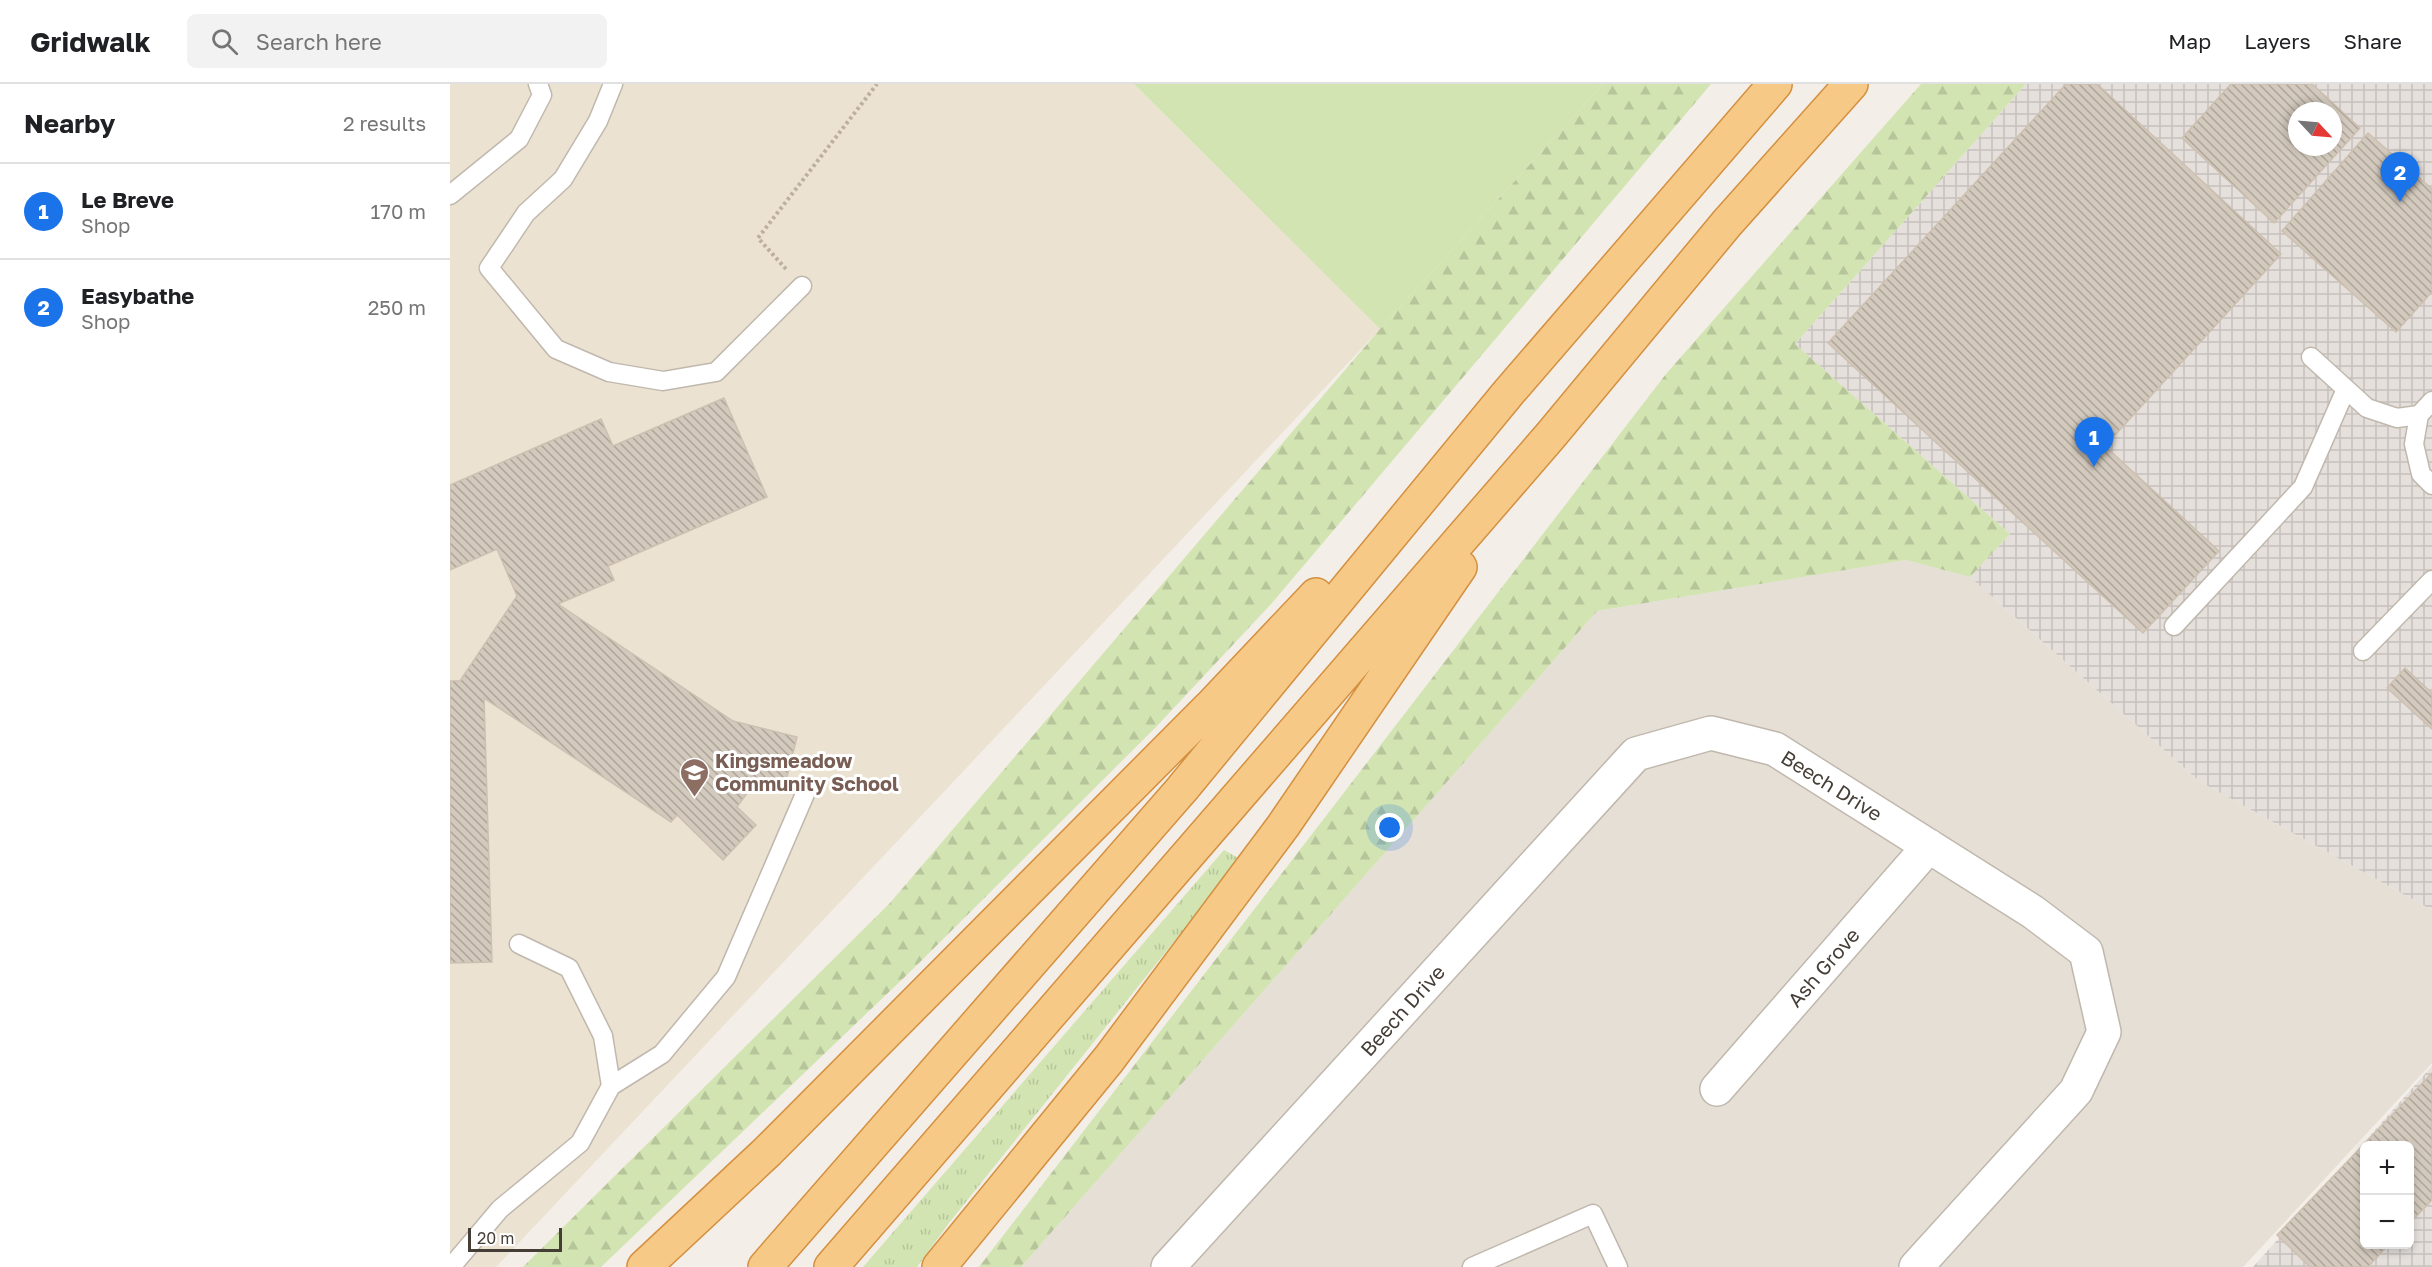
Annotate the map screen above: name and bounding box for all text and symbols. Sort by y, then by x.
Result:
search box [187,14,607,68]
text: Gridwalk [30,25,151,58]
icon: search [208,25,241,58]
text: Search here [256,28,382,55]
text: Map [2168,28,2211,54]
text: Layers [2244,28,2311,54]
text: Share [2344,28,2402,54]
north arrow [2288,102,2342,156]
text: Nearby [24,108,115,139]
text: 2 results [343,111,426,135]
pin: 2 [2380,152,2420,202]
text: Le Breve [81,186,174,213]
text: 1 [38,199,49,223]
text: 170 m [371,199,426,223]
text: Shop [81,213,130,237]
text: Easybathe [81,282,194,309]
text: 2 [37,295,50,319]
text: 250 m [368,295,426,319]
text: Shop [81,309,130,333]
pin: 1 [2074,418,2114,467]
street label: Beech Drive [1777,745,1887,825]
place label: Kingsmeadow Community School [715,748,899,795]
school or university icon: Kingsmeadow Community School [678,756,710,798]
your location [1375,813,1404,842]
street label: Ash Grove [1782,923,1864,1011]
street label: Beech Drive [1355,959,1449,1061]
map controls [2360,1141,2414,1249]
button: + [2360,1141,2414,1195]
button: − [2360,1195,2414,1249]
scale bar [468,1225,562,1252]
text: 20 m [477,1228,514,1248]

